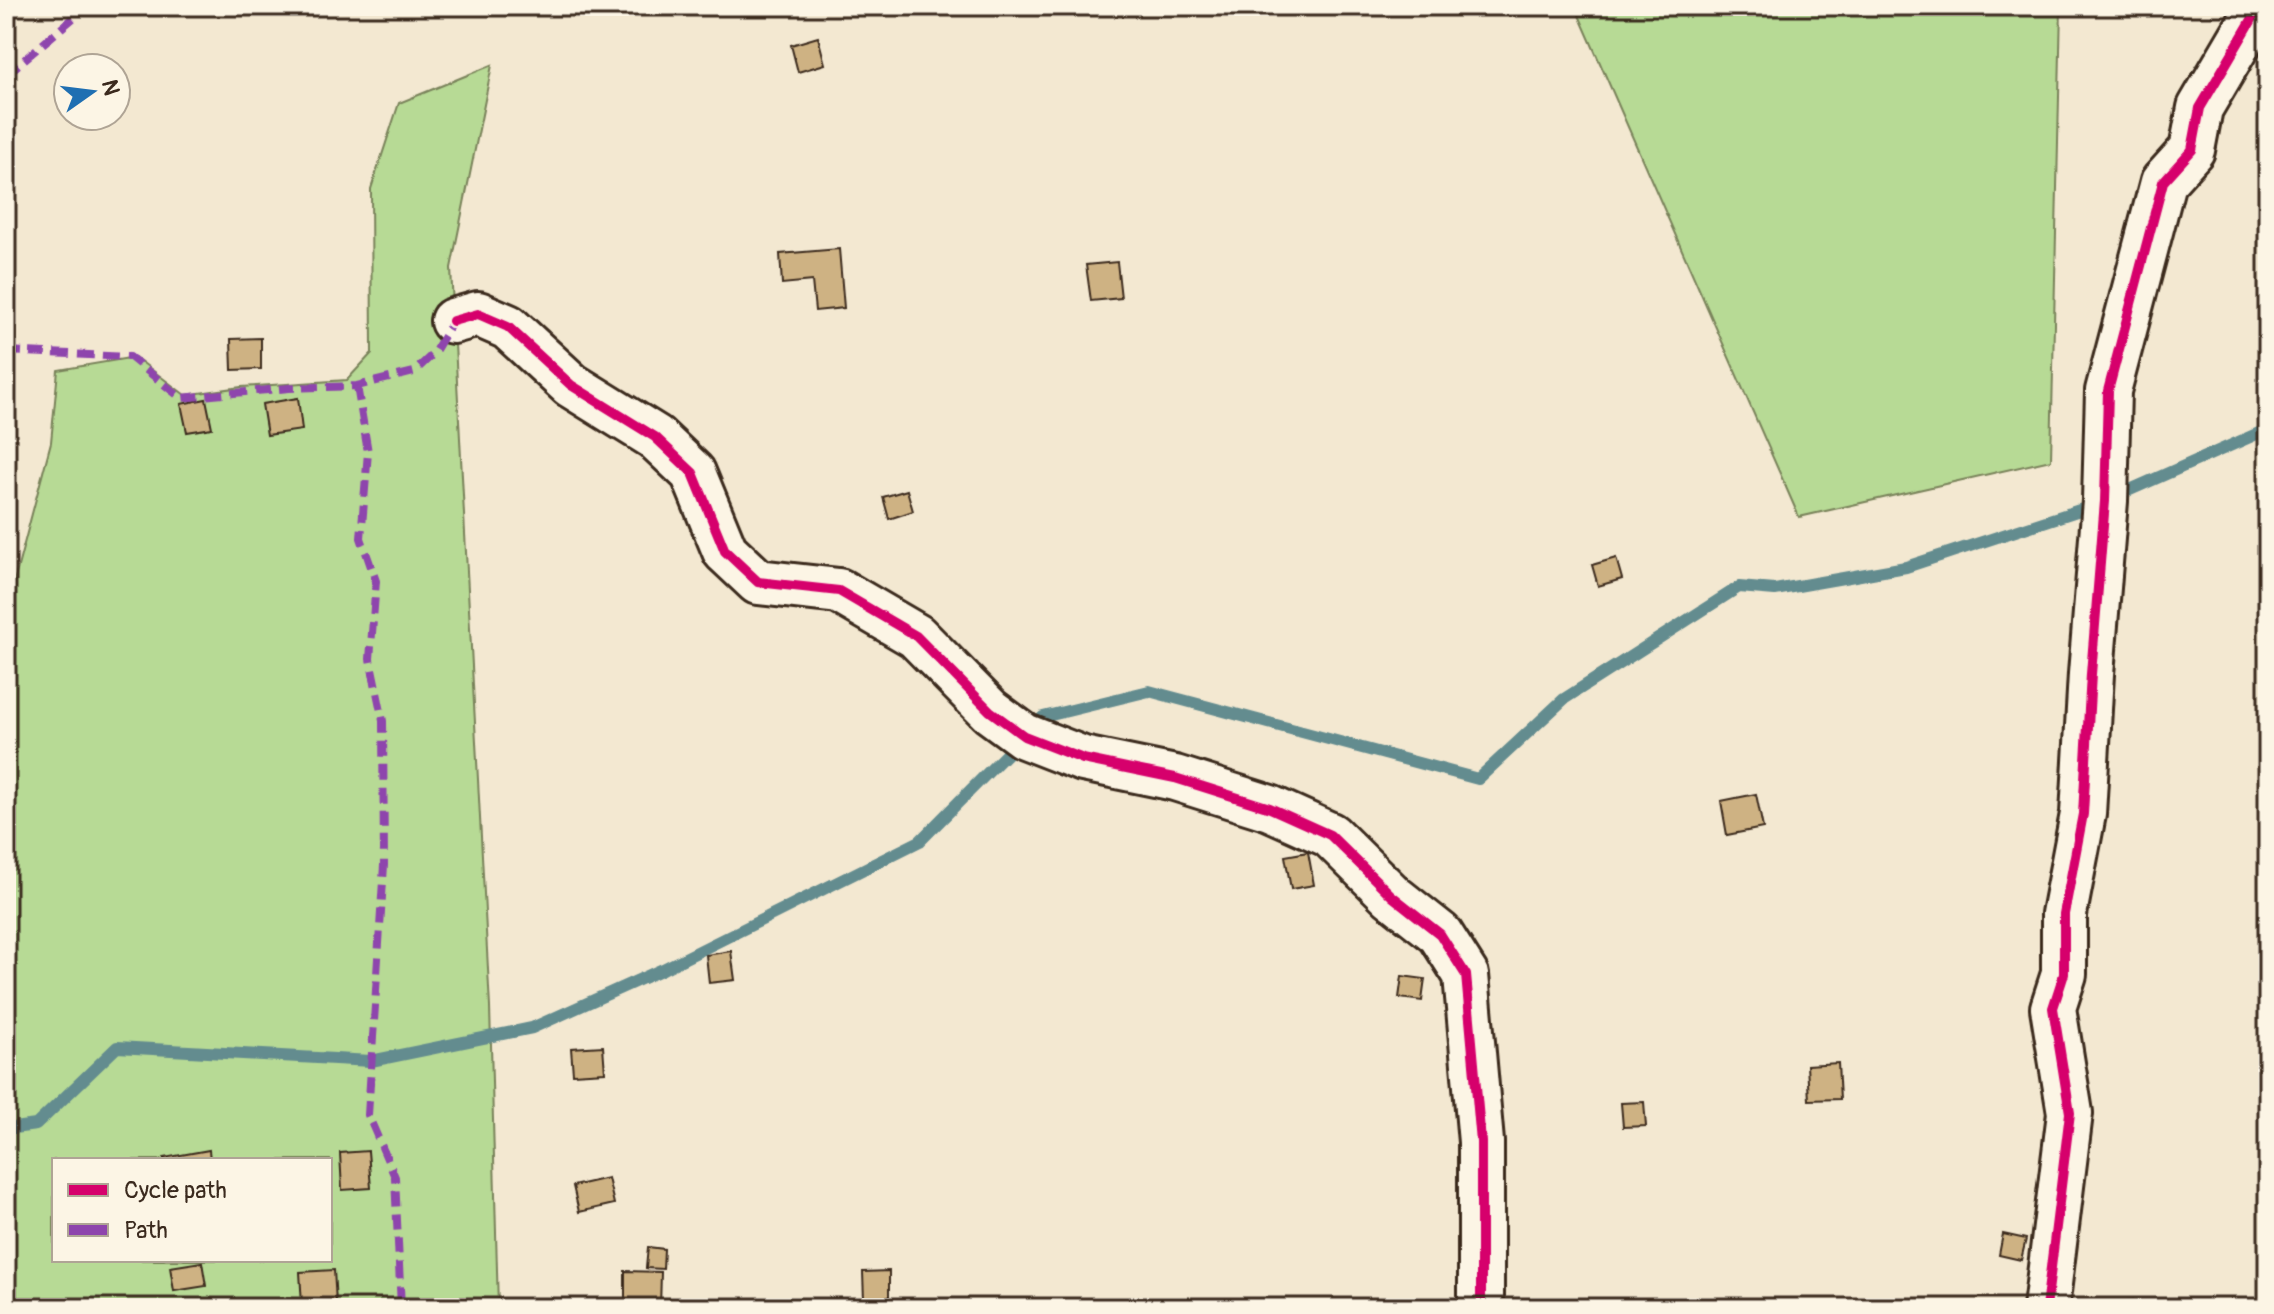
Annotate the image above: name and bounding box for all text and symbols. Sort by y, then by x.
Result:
north arrow [52,52,132,132]
text: N [95,77,126,98]
legend [52,1158,332,1262]
text: Cycle path [124,1176,227,1205]
text: Path [124,1216,168,1245]

